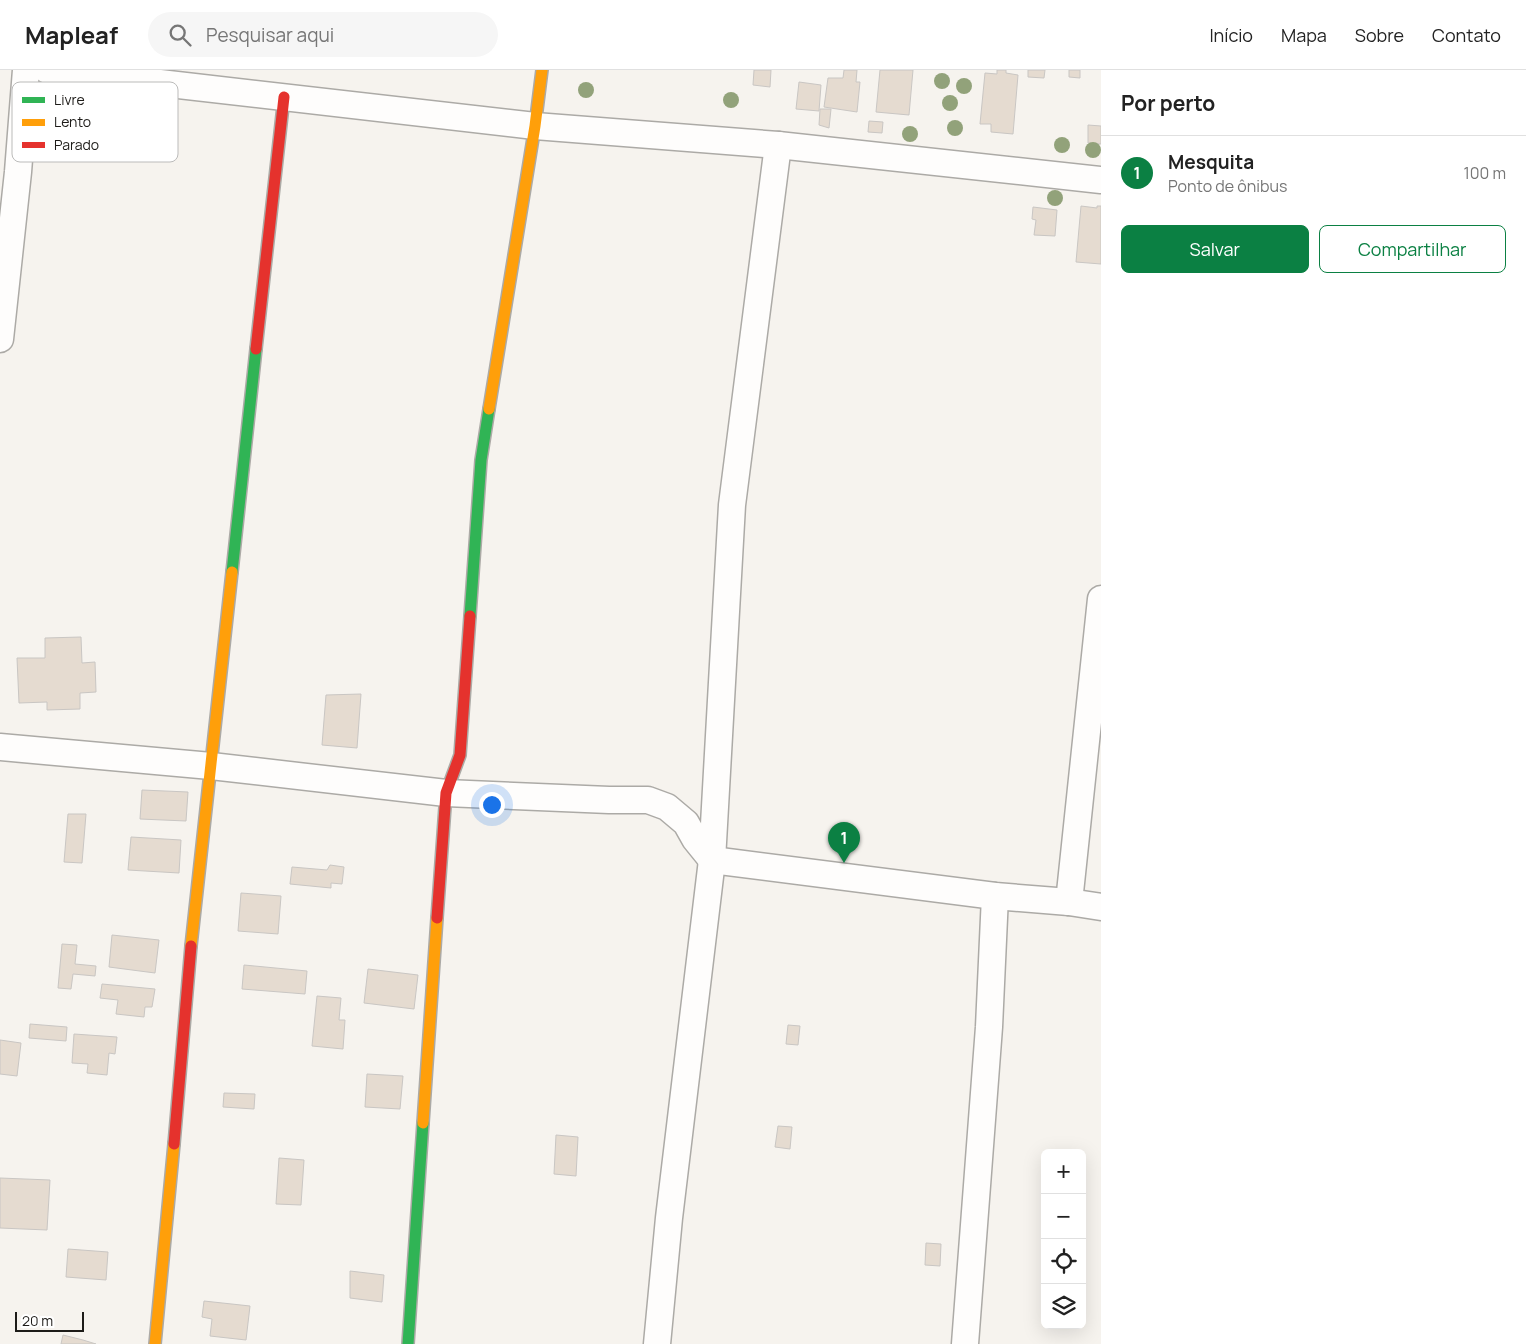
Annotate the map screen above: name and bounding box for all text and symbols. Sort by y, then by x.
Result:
search box [148,12,498,57]
text: Mapleaf [25,18,118,51]
icon: search [166,21,194,49]
text: Pesquisar aqui [206,22,334,48]
text: Início [1209,23,1253,47]
text: Mapa [1281,23,1327,47]
text: Sobre [1355,23,1404,47]
text: Contato [1432,23,1501,47]
legend [12,82,178,162]
text: Por perto [1121,89,1215,117]
text: Livre [54,90,85,109]
text: Lento [54,112,91,131]
text: Parado [54,135,99,154]
text: Mesquita [1168,149,1254,175]
text: 1 [1133,162,1141,184]
text: 100 m [1463,162,1506,184]
text: Ponto de ônibus [1168,175,1287,197]
button: Salvar [1121,225,1309,273]
button: Compartilhar [1319,225,1506,273]
your location [479,792,505,818]
pin: 1 [828,822,860,863]
map controls [1041,1149,1086,1329]
button: + [1041,1149,1086,1194]
button: − [1041,1194,1086,1239]
button: locate [1041,1239,1086,1284]
button: layers [1041,1284,1086,1329]
scale bar [15,1309,84,1332]
text: 20 m [22,1311,53,1330]

